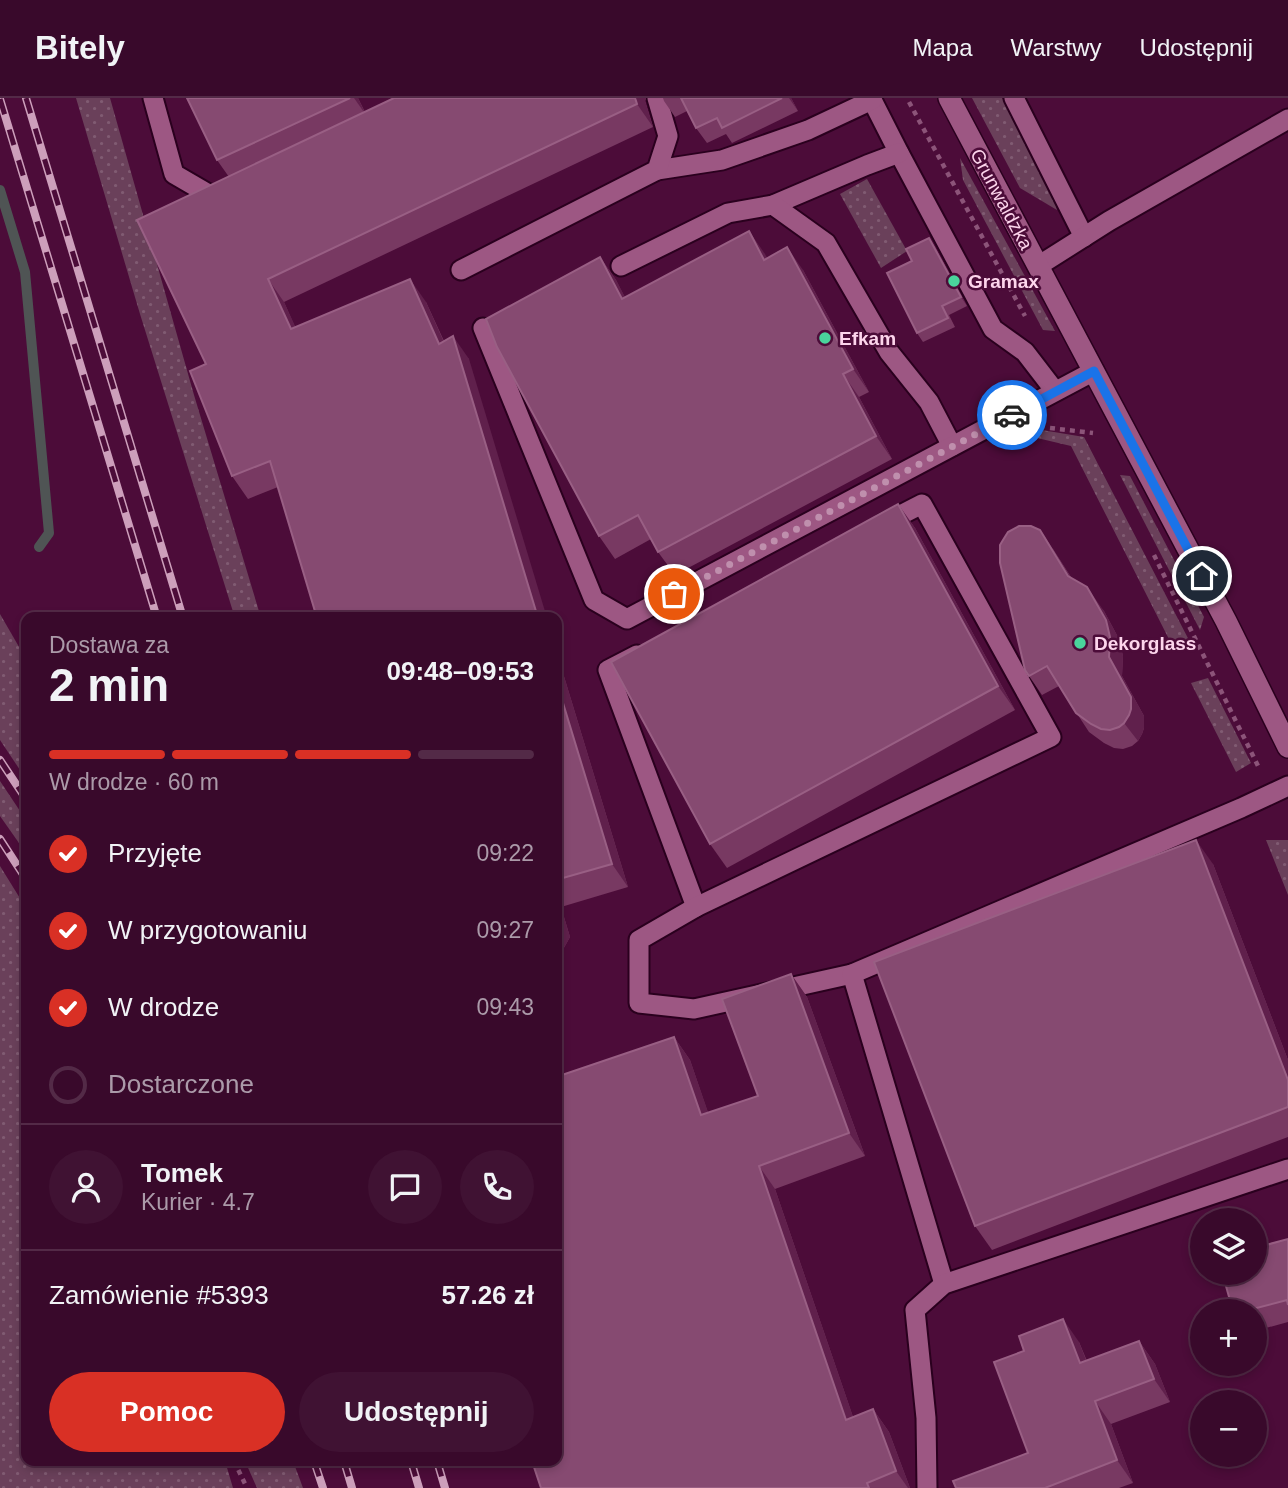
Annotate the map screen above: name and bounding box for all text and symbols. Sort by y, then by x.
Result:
text: Bitely [35,29,125,66]
text: Mapa [912,34,972,61]
text: Warstwy [1010,34,1102,61]
text: Udostępnij [1140,34,1253,61]
street label: Grunwaldzka [966,145,1037,253]
place label: Gramax [968,271,1039,292]
marker: Gramax [946,273,962,289]
place label: Efkam [839,328,896,349]
marker: Efkam [817,330,833,346]
courier [977,380,1047,450]
icon: car [993,396,1031,434]
pin [1172,546,1232,606]
icon: home [1183,557,1221,595]
pin [644,564,704,624]
icon: bag [655,575,693,613]
text: Dostawa za [49,632,169,658]
place label: Dekorglass [1094,633,1196,654]
marker: Dekorglass [1072,635,1088,651]
text: 09:48–09:53 [387,656,534,686]
text: 2 min [49,659,169,711]
text: W drodze · 60 m [49,769,219,795]
icon: check [49,835,87,873]
text: Przyjęte [108,838,202,868]
text: 09:22 [476,840,534,866]
icon: check [49,912,87,950]
text: W przygotowaniu [108,915,307,945]
text: 09:27 [476,917,534,943]
icon: check [49,989,87,1027]
text: W drodze [108,992,219,1022]
text: 09:43 [476,994,534,1020]
text: Dostarczone [108,1069,254,1099]
button: person [49,1150,123,1224]
button: chat [368,1150,442,1224]
button: phone [460,1150,534,1224]
text: Tomek [141,1158,223,1188]
text: Kurier · 4.7 [141,1189,255,1215]
map controls [1190,1208,1267,1467]
button: layers [1190,1208,1267,1285]
text: Zamówienie #5393 [49,1280,269,1310]
text: 57.26 zł [441,1280,534,1310]
button: + [1190,1299,1267,1376]
button: Pomoc [49,1372,285,1452]
button: Udostępnij [299,1372,534,1452]
button: − [1190,1390,1267,1467]

